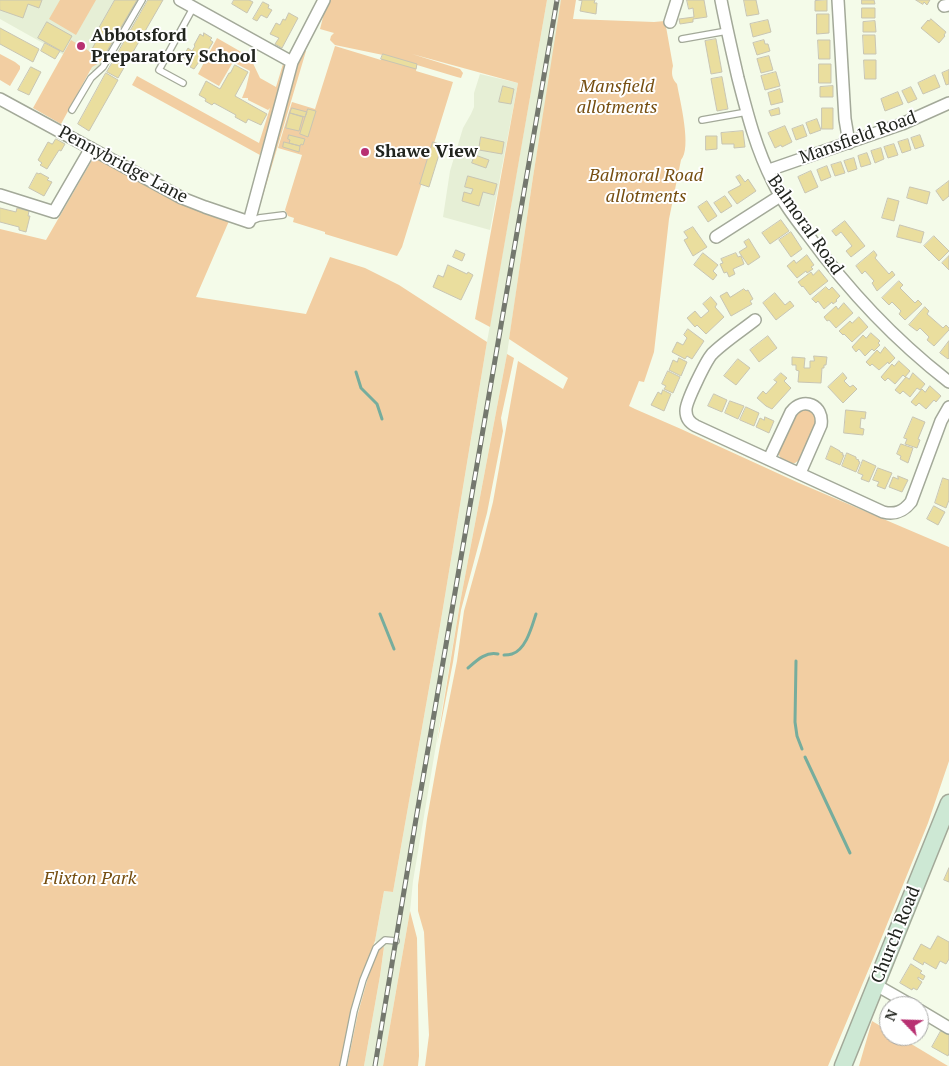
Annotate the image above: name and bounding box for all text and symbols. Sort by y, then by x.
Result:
place label: Abbotsford Preparatory School [91,25,256,68]
marker: Abbotsford Preparatory School [75,40,87,52]
park label: Mansfield allotments [577,76,657,118]
street label: Mansfield Road [797,107,919,169]
street label: Pennybridge Lane [55,122,191,208]
place label: Shawe View [375,141,478,163]
marker: Shawe View [359,146,371,158]
park label: Balmoral Road allotments [589,165,703,208]
street label: Balmoral Road [763,171,847,279]
park label: Flixton Park [44,868,136,890]
street label: Church Road [867,883,925,987]
north arrow [879,996,929,1046]
text: N [880,1006,902,1024]

